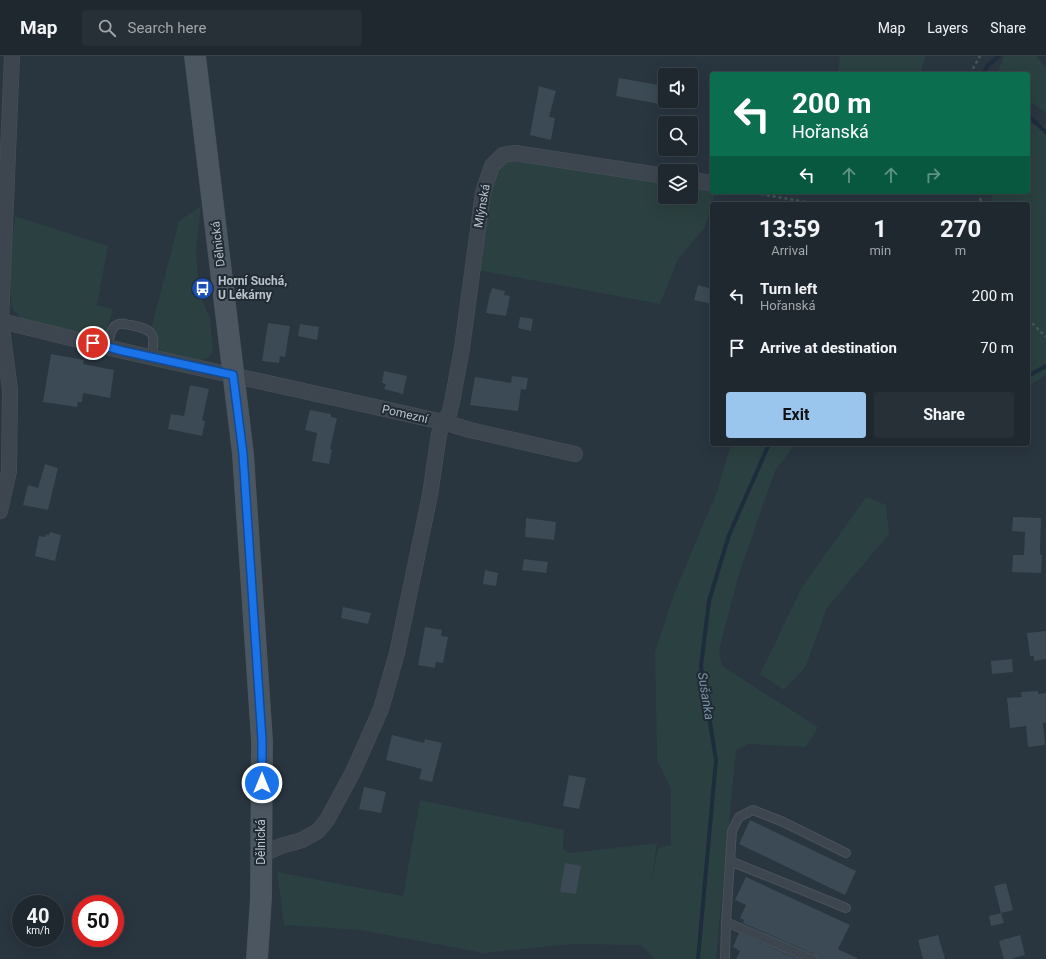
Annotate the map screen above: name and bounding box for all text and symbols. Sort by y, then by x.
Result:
search box [82,10,362,46]
text: Map [20,16,58,39]
icon: search [96,17,118,39]
text: Search here [128,19,206,37]
text: Map [878,20,905,36]
text: Layers [927,20,968,36]
text: Share [990,20,1026,36]
map controls [658,68,698,204]
button: sound [658,68,698,108]
text: 200 m [792,87,871,120]
icon: left [726,88,778,140]
button: search [658,116,698,156]
text: Hořanská [792,121,869,142]
button: layers [658,164,698,204]
icon: left [796,164,818,186]
icon: ahead [838,164,860,186]
icon: ahead [880,164,902,186]
icon: right [922,164,944,186]
street label: Mlýnská [471,183,493,229]
text: 13:59 [759,215,821,243]
text: 1 [873,215,887,243]
text: 270 [940,215,981,243]
street label: Dělnická [208,221,228,267]
text: Arrival [771,243,808,258]
text: min [869,243,891,258]
text: m [955,243,966,258]
place label: Horní Suchá, U Lékárny [218,274,287,302]
bus stop icon: Horní Suchá, U Lékárny [190,275,216,301]
text: Turn left [760,280,817,298]
icon: left [726,285,748,307]
text: 200 m [972,287,1014,305]
text: Hořanská [760,298,815,313]
pin [76,326,110,360]
icon: arrive [82,332,104,354]
icon: arrive [726,337,748,359]
text: Arrive at destination [760,339,897,357]
text: 70 m [980,339,1014,357]
button: Exit [726,392,866,438]
button: Share [874,392,1014,438]
street label: Pomezní [381,402,430,426]
water label: Sušanka [695,671,717,721]
position arrow [241,762,283,804]
street label: Dělnická [254,819,268,865]
speed limit sign: 50 [72,895,124,947]
text: 40 [27,904,49,928]
text: km/h [26,925,50,936]

